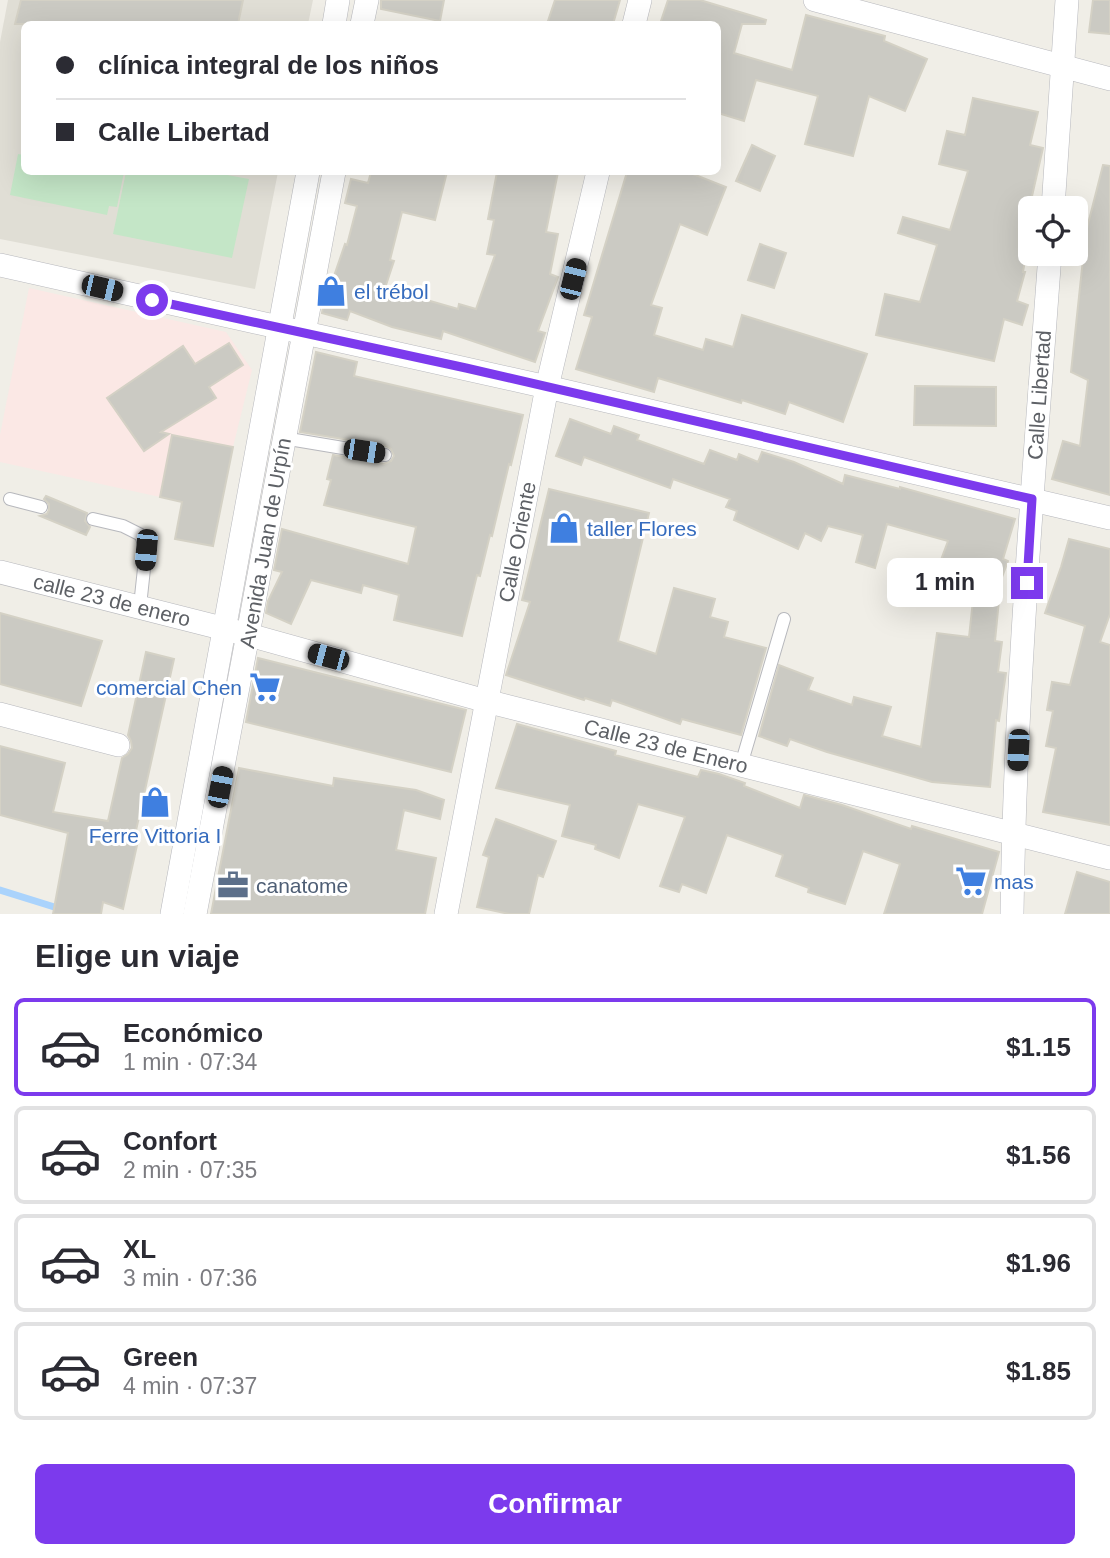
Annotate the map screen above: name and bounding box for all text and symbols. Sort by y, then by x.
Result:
text: clínica integral de los niños [98,50,439,80]
text: Calle Libertad [98,117,270,147]
map controls [1018,196,1088,266]
button: locate [1018,196,1088,266]
car [558,256,589,302]
car [80,273,125,303]
shop icon: el trébol [314,274,348,308]
place label: el trébol [354,280,429,303]
route start [136,284,168,316]
street label: Calle Libertad [1023,330,1055,460]
street label: Avenida Juan de Urpín [235,436,295,650]
car [342,437,387,465]
street label: Calle Oriente [494,480,540,604]
shop icon: taller Flores [547,511,581,545]
place label: taller Flores [587,517,697,540]
car [134,528,159,572]
callout: 1 min [887,558,1002,608]
route end [1011,567,1043,599]
street label: calle 23 de enero [31,569,193,631]
text: 1 min [915,569,975,595]
car [305,641,352,673]
supermarket icon: comercial Chen [248,670,282,704]
place label: comercial Chen [96,676,242,699]
street label: Calle 23 de Enero [582,715,750,777]
car [1007,728,1030,772]
car [206,764,235,810]
shop icon: Ferre Vittoria I [138,785,172,819]
place label: Ferre Vittoria I [89,824,221,847]
supermarket icon: mas [954,864,988,898]
office icon: canatome [216,868,250,902]
place label: mas [994,870,1034,893]
place label: canatome [256,874,348,897]
text: Elige un viaje [35,938,240,974]
icon: car [39,1016,102,1079]
text: Económico [123,1018,263,1048]
text: $1.15 [1006,1032,1071,1062]
text: 1 min · 07:34 [123,1049,257,1075]
icon: car [39,1124,102,1187]
text: Confort [123,1126,217,1156]
text: $1.56 [1006,1140,1071,1170]
text: 2 min · 07:35 [123,1157,257,1183]
icon: car [39,1232,102,1295]
text: XL [123,1234,156,1264]
text: $1.96 [1006,1248,1071,1278]
text: 3 min · 07:36 [123,1265,257,1291]
icon: car [39,1340,102,1403]
text: Green [123,1342,198,1372]
text: $1.85 [1006,1356,1071,1386]
text: 4 min · 07:37 [123,1373,257,1399]
button: Confirmar [35,1464,1075,1544]

